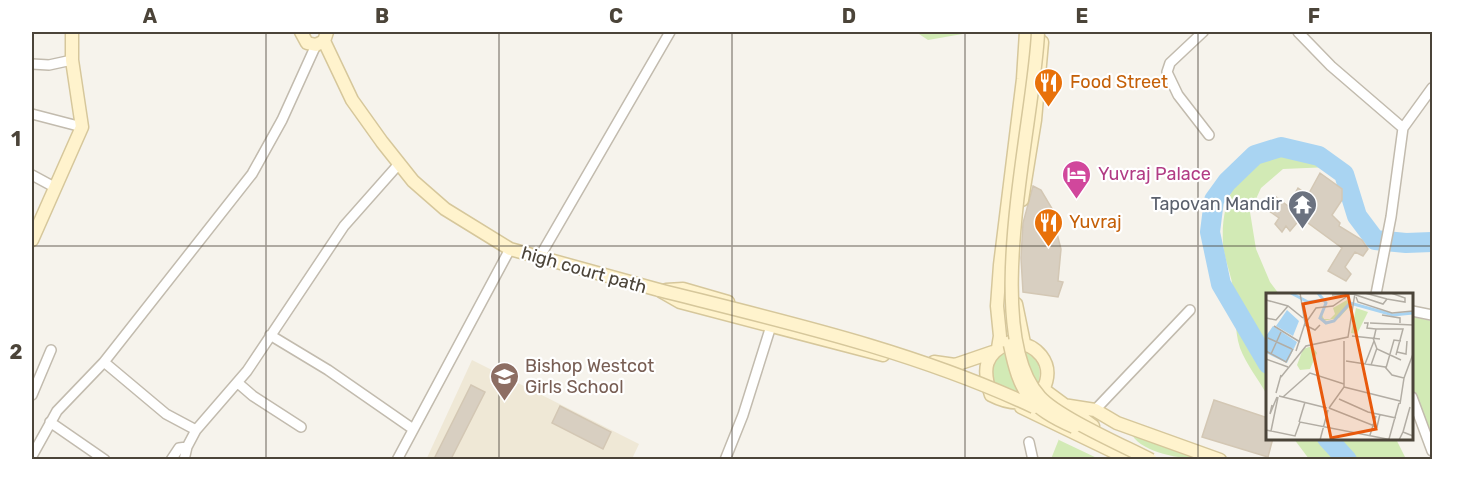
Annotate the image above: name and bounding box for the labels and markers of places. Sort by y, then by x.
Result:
restaurant icon: Food Street [1033,66,1065,108]
place label: Food Street [1070,71,1168,93]
hotel icon: Yuvraj Palace [1061,158,1093,200]
place label: Yuvraj Palace [1098,163,1211,185]
temple icon: Tapovan Mandir [1287,188,1319,230]
place label: Tapovan Mandir [1151,193,1282,215]
restaurant icon: Yuvraj [1032,206,1064,248]
place label: Yuvraj [1069,211,1122,233]
place label: Bishop Westcot Girls School [525,355,654,398]
school or university icon: Bishop Westcot Girls School [488,360,520,402]

